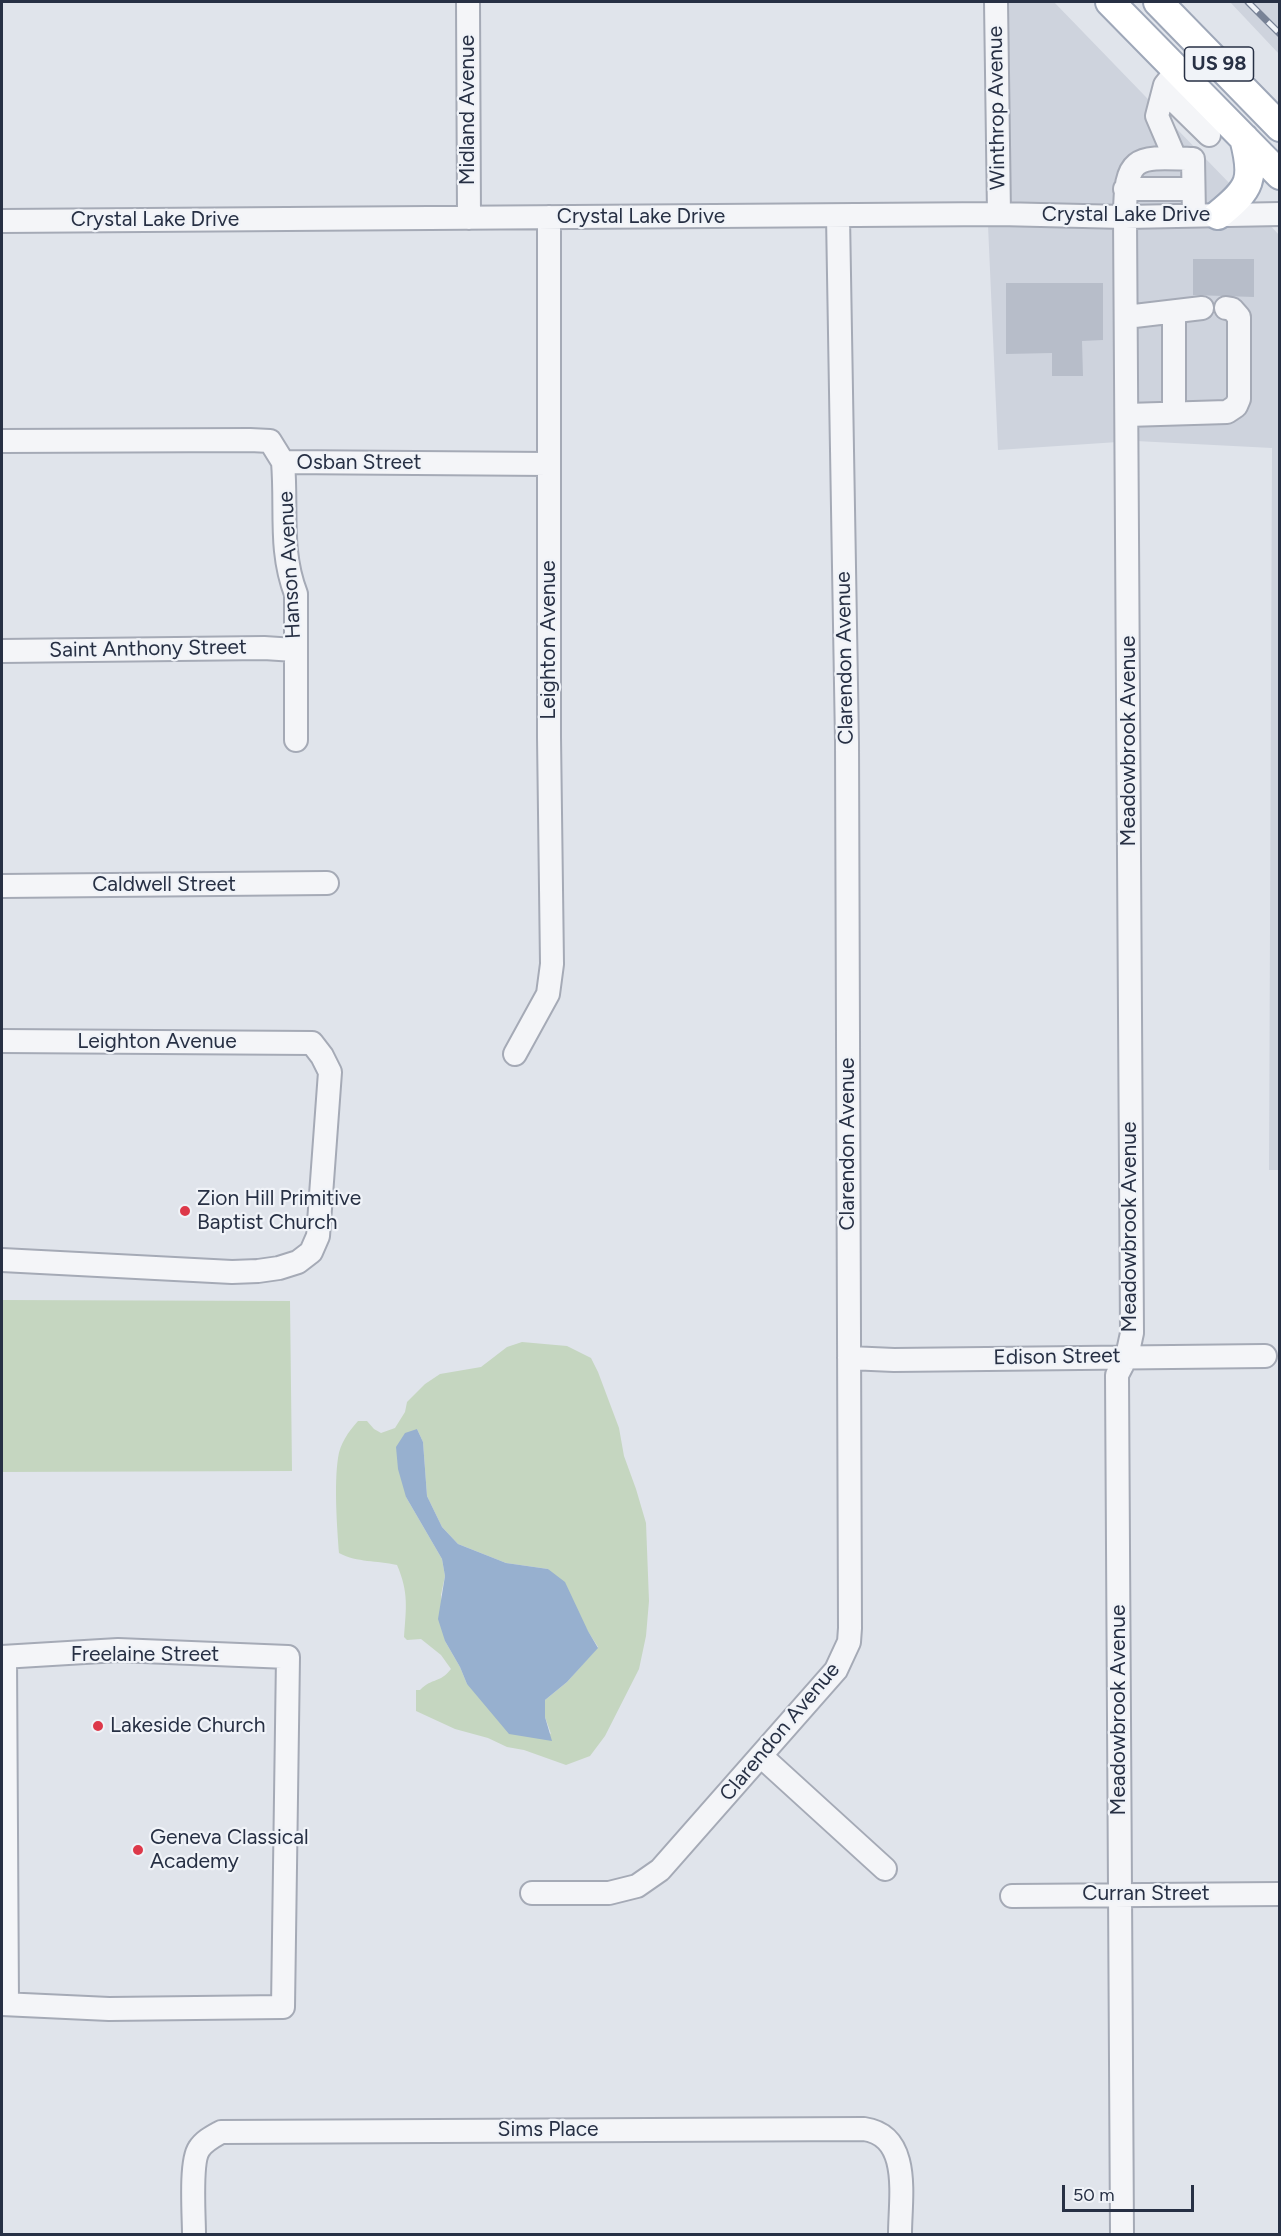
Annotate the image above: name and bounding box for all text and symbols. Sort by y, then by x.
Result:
street label: Winthrop Avenue [983,26,1011,190]
street label: Midland Avenue [455,35,481,185]
road number: US 98 [1184,47,1254,81]
street label: Crystal Lake Drive [1042,202,1210,228]
street label: Crystal Lake Drive [557,204,725,230]
street label: Crystal Lake Drive [71,207,239,233]
street label: Osban Street [297,450,421,476]
street label: Hanson Avenue [274,490,306,640]
street label: Leighton Avenue [536,560,562,720]
street label: Clarendon Avenue [831,571,859,745]
street label: Saint Anthony Street [49,635,247,663]
street label: Meadowbrook Avenue [1116,636,1142,846]
street label: Caldwell Street [92,872,236,898]
street label: Leighton Avenue [77,1029,237,1055]
street label: Clarendon Avenue [835,1057,861,1231]
street label: Meadowbrook Avenue [1117,1122,1143,1332]
place label: Zion Hill Primitive Baptist Church [197,1186,361,1236]
marker: Zion Hill Primitive Baptist Church [178,1204,192,1218]
street label: Edison Street [993,1343,1121,1371]
street label: Meadowbrook Avenue [1106,1605,1132,1815]
street label: Freelaine Street [71,1642,219,1668]
street label: Clarendon Avenue [715,1658,845,1806]
place label: Lakeside Church [110,1713,265,1739]
marker: Lakeside Church [91,1719,105,1733]
place label: Geneva Classical Academy [150,1825,309,1875]
marker: Geneva Classical Academy [131,1843,145,1857]
street label: Curran Street [1082,1881,1210,1907]
street label: Sims Place [498,2117,598,2143]
scale bar [1065,2173,1197,2211]
text: 50 m [1073,2184,1115,2206]

